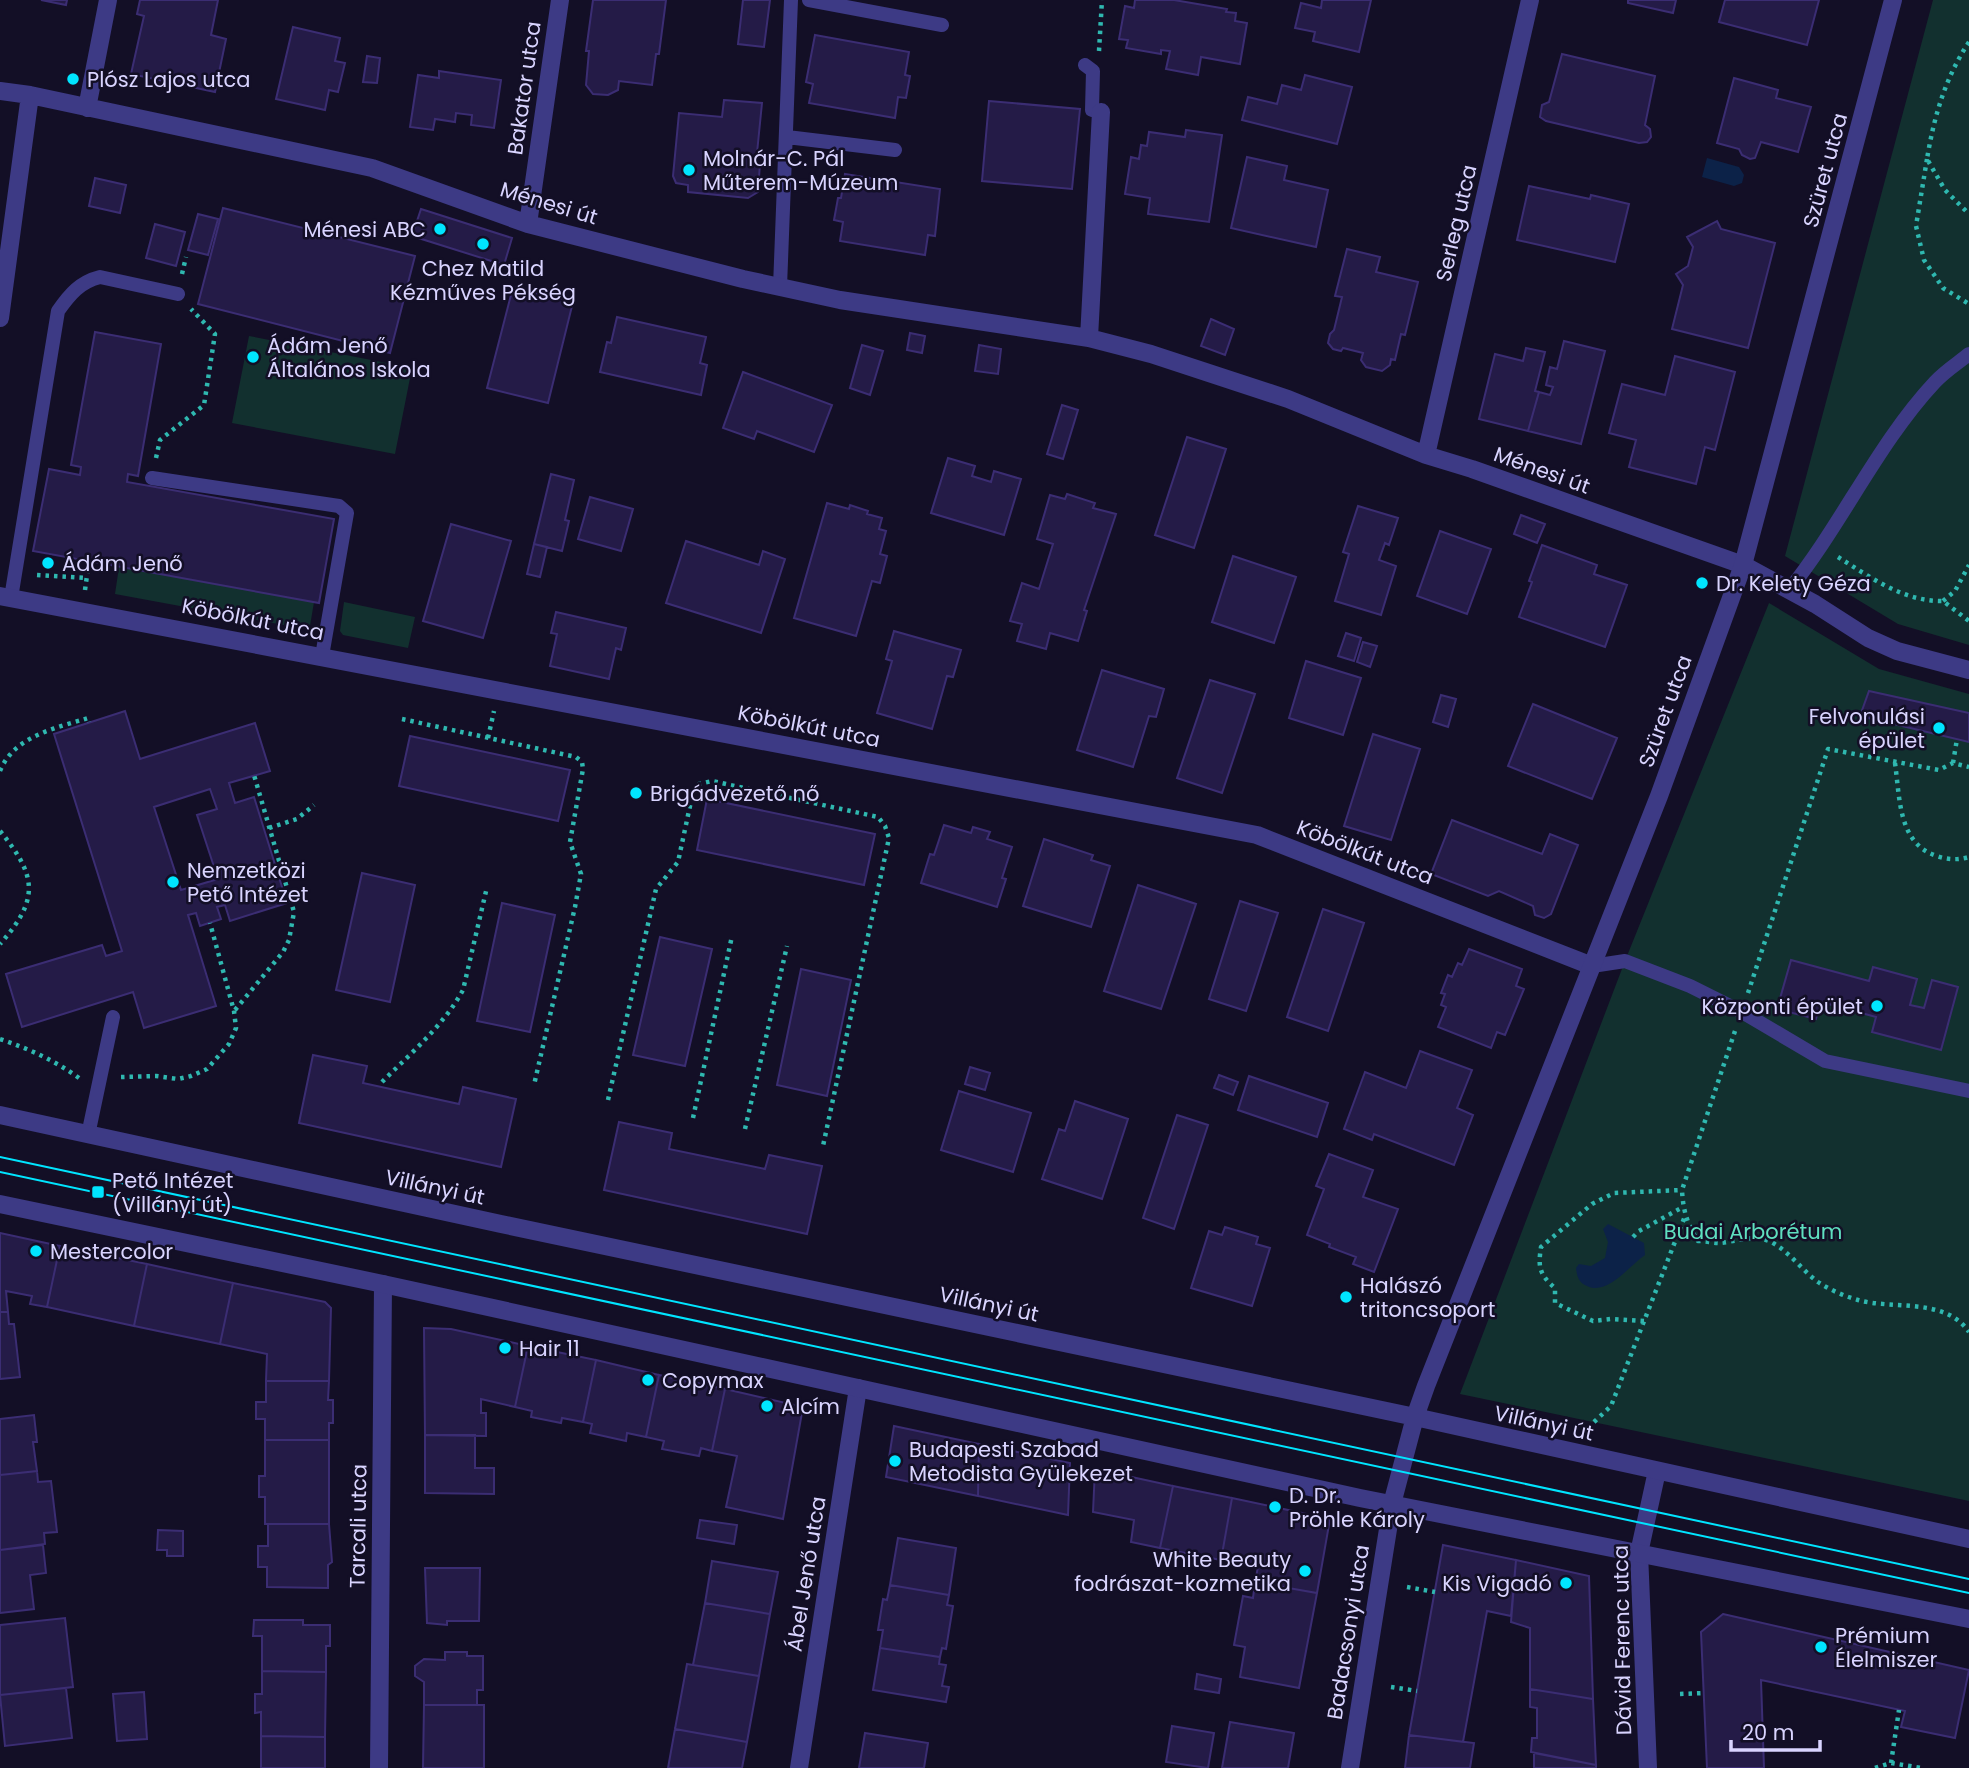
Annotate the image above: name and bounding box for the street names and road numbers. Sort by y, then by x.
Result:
street label: Bakator utca [500,19,548,157]
street label: Szüret utca [1796,110,1854,230]
street label: Serleg utca [1428,162,1484,284]
street label: Ménesi út [497,174,601,232]
street label: Ménesi út [1490,439,1594,501]
street label: Köbölkút utca [179,591,327,647]
street label: Szüret utca [1631,651,1699,771]
street label: Köbölkút utca [735,698,883,754]
street label: Köbölkút utca [1292,813,1438,891]
street label: Villányi út [383,1162,487,1212]
street label: Villányi út [937,1279,1041,1329]
street label: Villányi út [1492,1398,1596,1448]
street label: Tarcali utca [342,1464,374,1588]
street label: Ábel Jenő utca [779,1494,833,1654]
street label: Badacsonyi utca [1320,1542,1376,1722]
street label: Dávid Ferenc utca [1606,1545,1638,1735]

